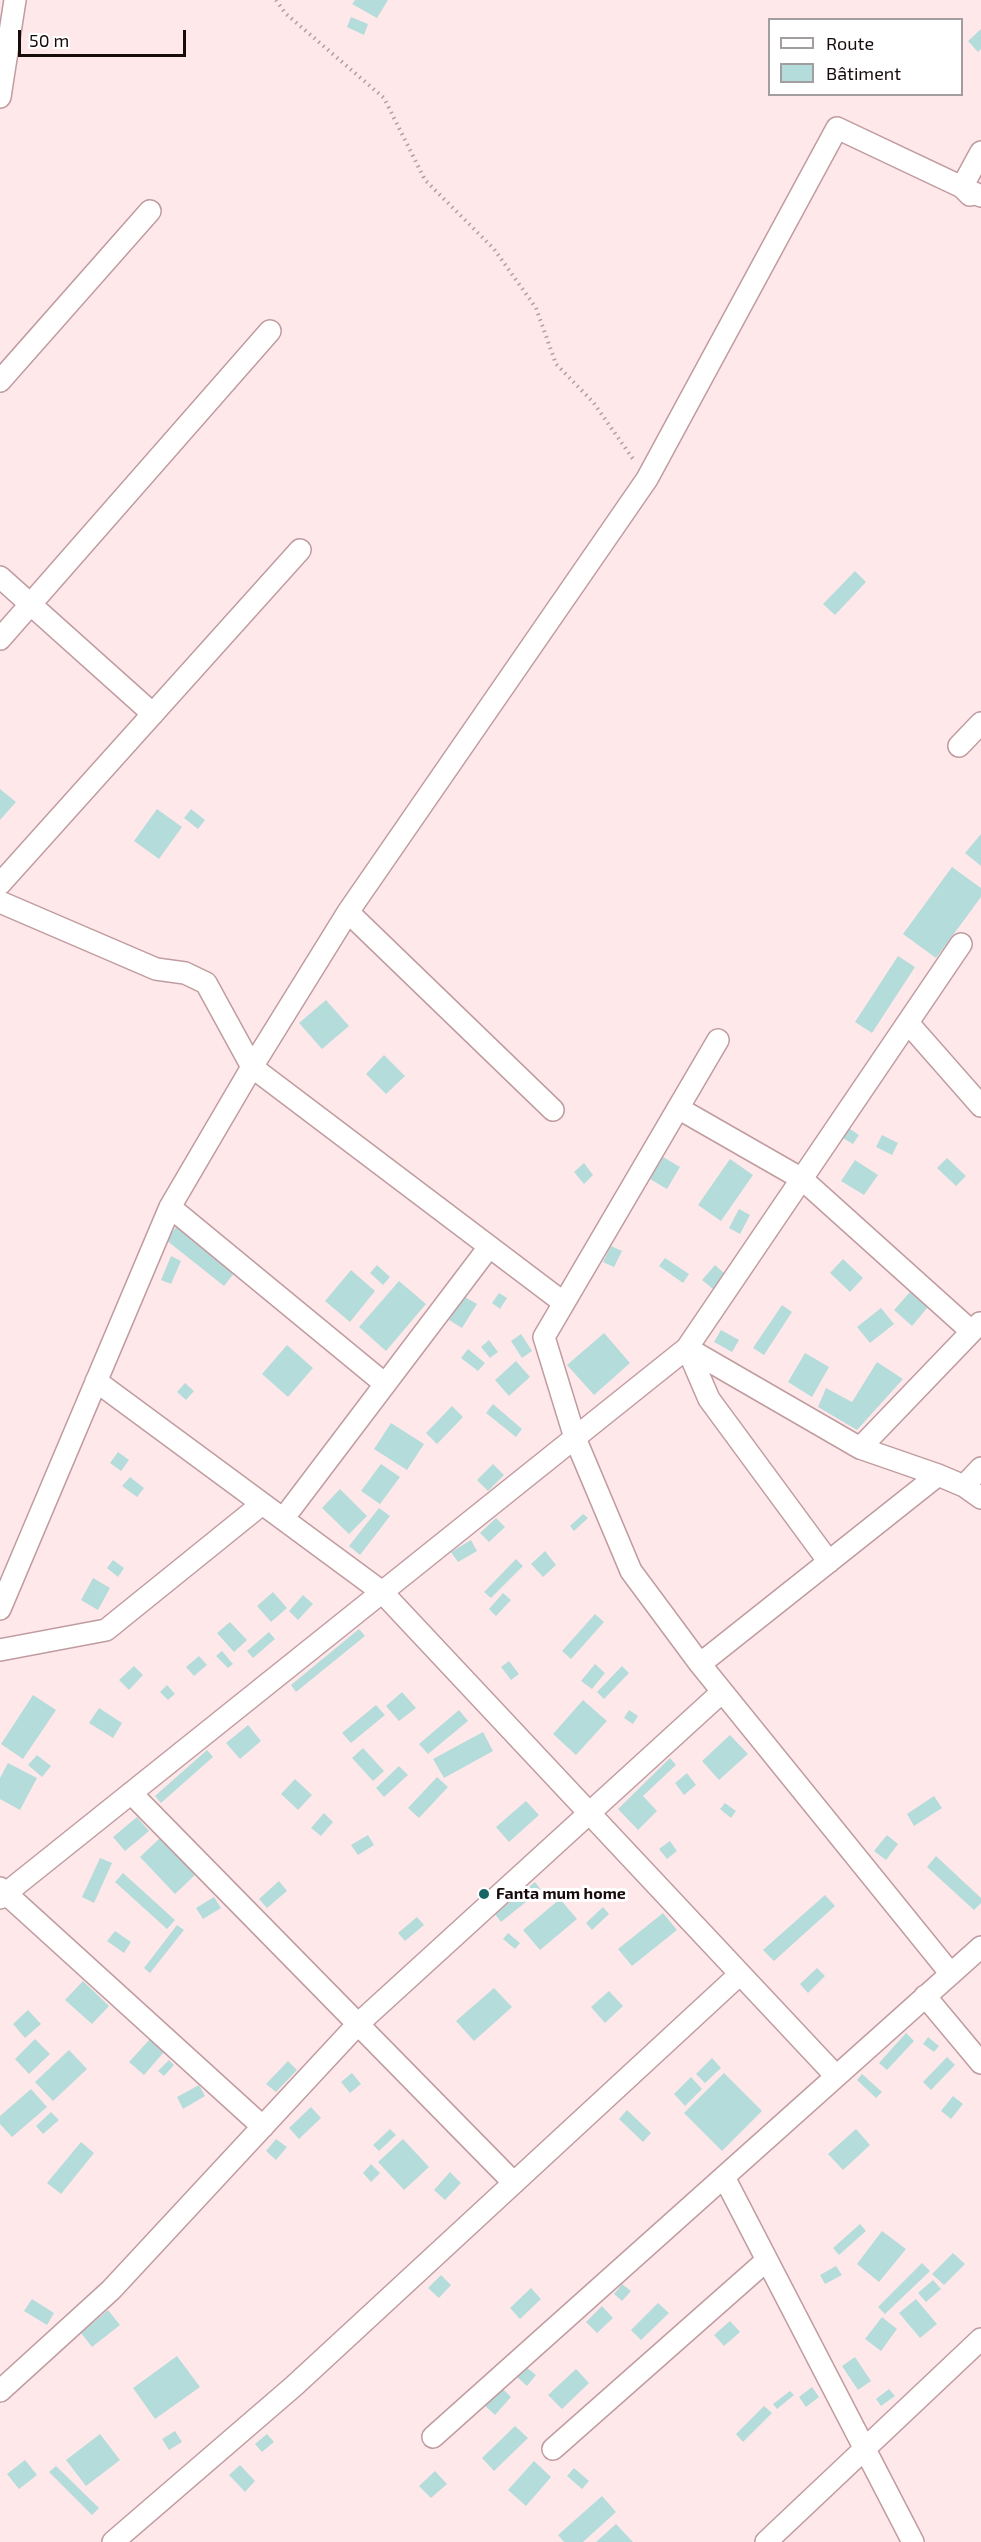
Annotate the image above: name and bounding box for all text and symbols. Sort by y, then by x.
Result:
scale bar [21,18,189,56]
legend [768,18,963,96]
text: 50 m [29,29,69,51]
text: Route [826,32,874,54]
text: Bâtiment [826,62,901,84]
place label: Fanta mum home [496,1884,626,1904]
marker: Fanta mum home [477,1887,491,1901]

